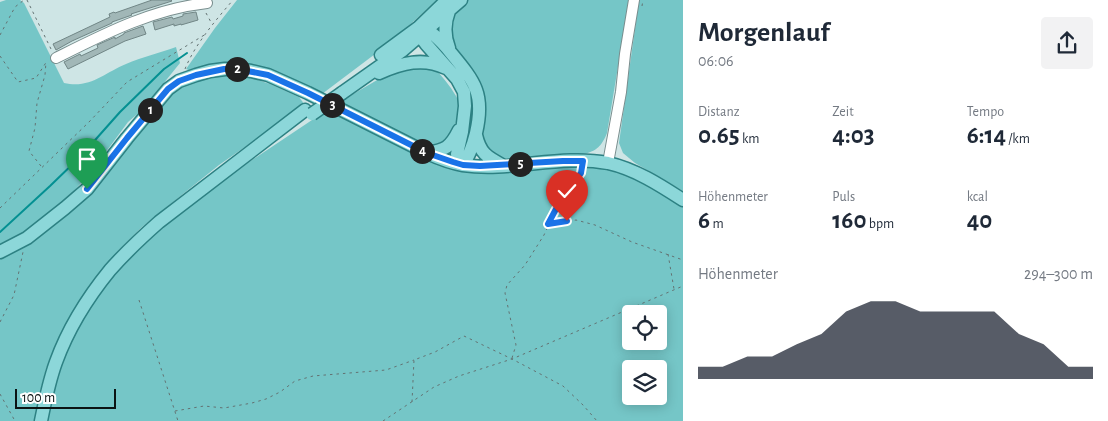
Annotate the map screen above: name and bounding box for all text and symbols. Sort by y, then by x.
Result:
button: share [1041,17,1093,69]
text: Morgenlauf [698,19,829,47]
text: 06:06 [698,53,734,69]
pin: 2 [224,56,250,82]
text: 2 [234,62,241,76]
pin: 3 [320,92,344,118]
pin: 1 [138,98,162,122]
text: 3 [329,98,336,112]
text: 1 [148,103,153,117]
text: Distanz [698,105,739,119]
text: Zeit [832,105,854,119]
text: Tempo [967,105,1004,119]
text: 0.65 [698,123,740,148]
text: 4:03 [832,123,874,148]
text: 6:14 [967,123,1006,148]
text: km [740,132,760,146]
text: /km [1006,132,1030,146]
pin [66,138,108,189]
pin: 4 [410,138,434,164]
text: 4 [419,144,426,158]
icon: arrive [73,145,101,173]
pin: 5 [508,152,532,176]
text: 5 [517,157,524,171]
pin [546,170,588,221]
icon: check [553,177,581,205]
text: Höhenmeter [698,190,768,204]
text: Puls [832,190,855,204]
text: kcal [967,190,988,204]
text: 6 [698,208,710,233]
text: 160 [832,208,866,233]
text: 40 [967,208,992,233]
text: m [710,217,724,231]
text: bpm [866,217,894,231]
text: Höhenmeter [698,266,778,282]
text: 294–300 m [1024,266,1093,282]
map controls [622,305,667,405]
button: locate [622,305,667,350]
button: layers [622,360,667,405]
scale bar [15,386,116,409]
text: 100 m [22,391,55,405]

